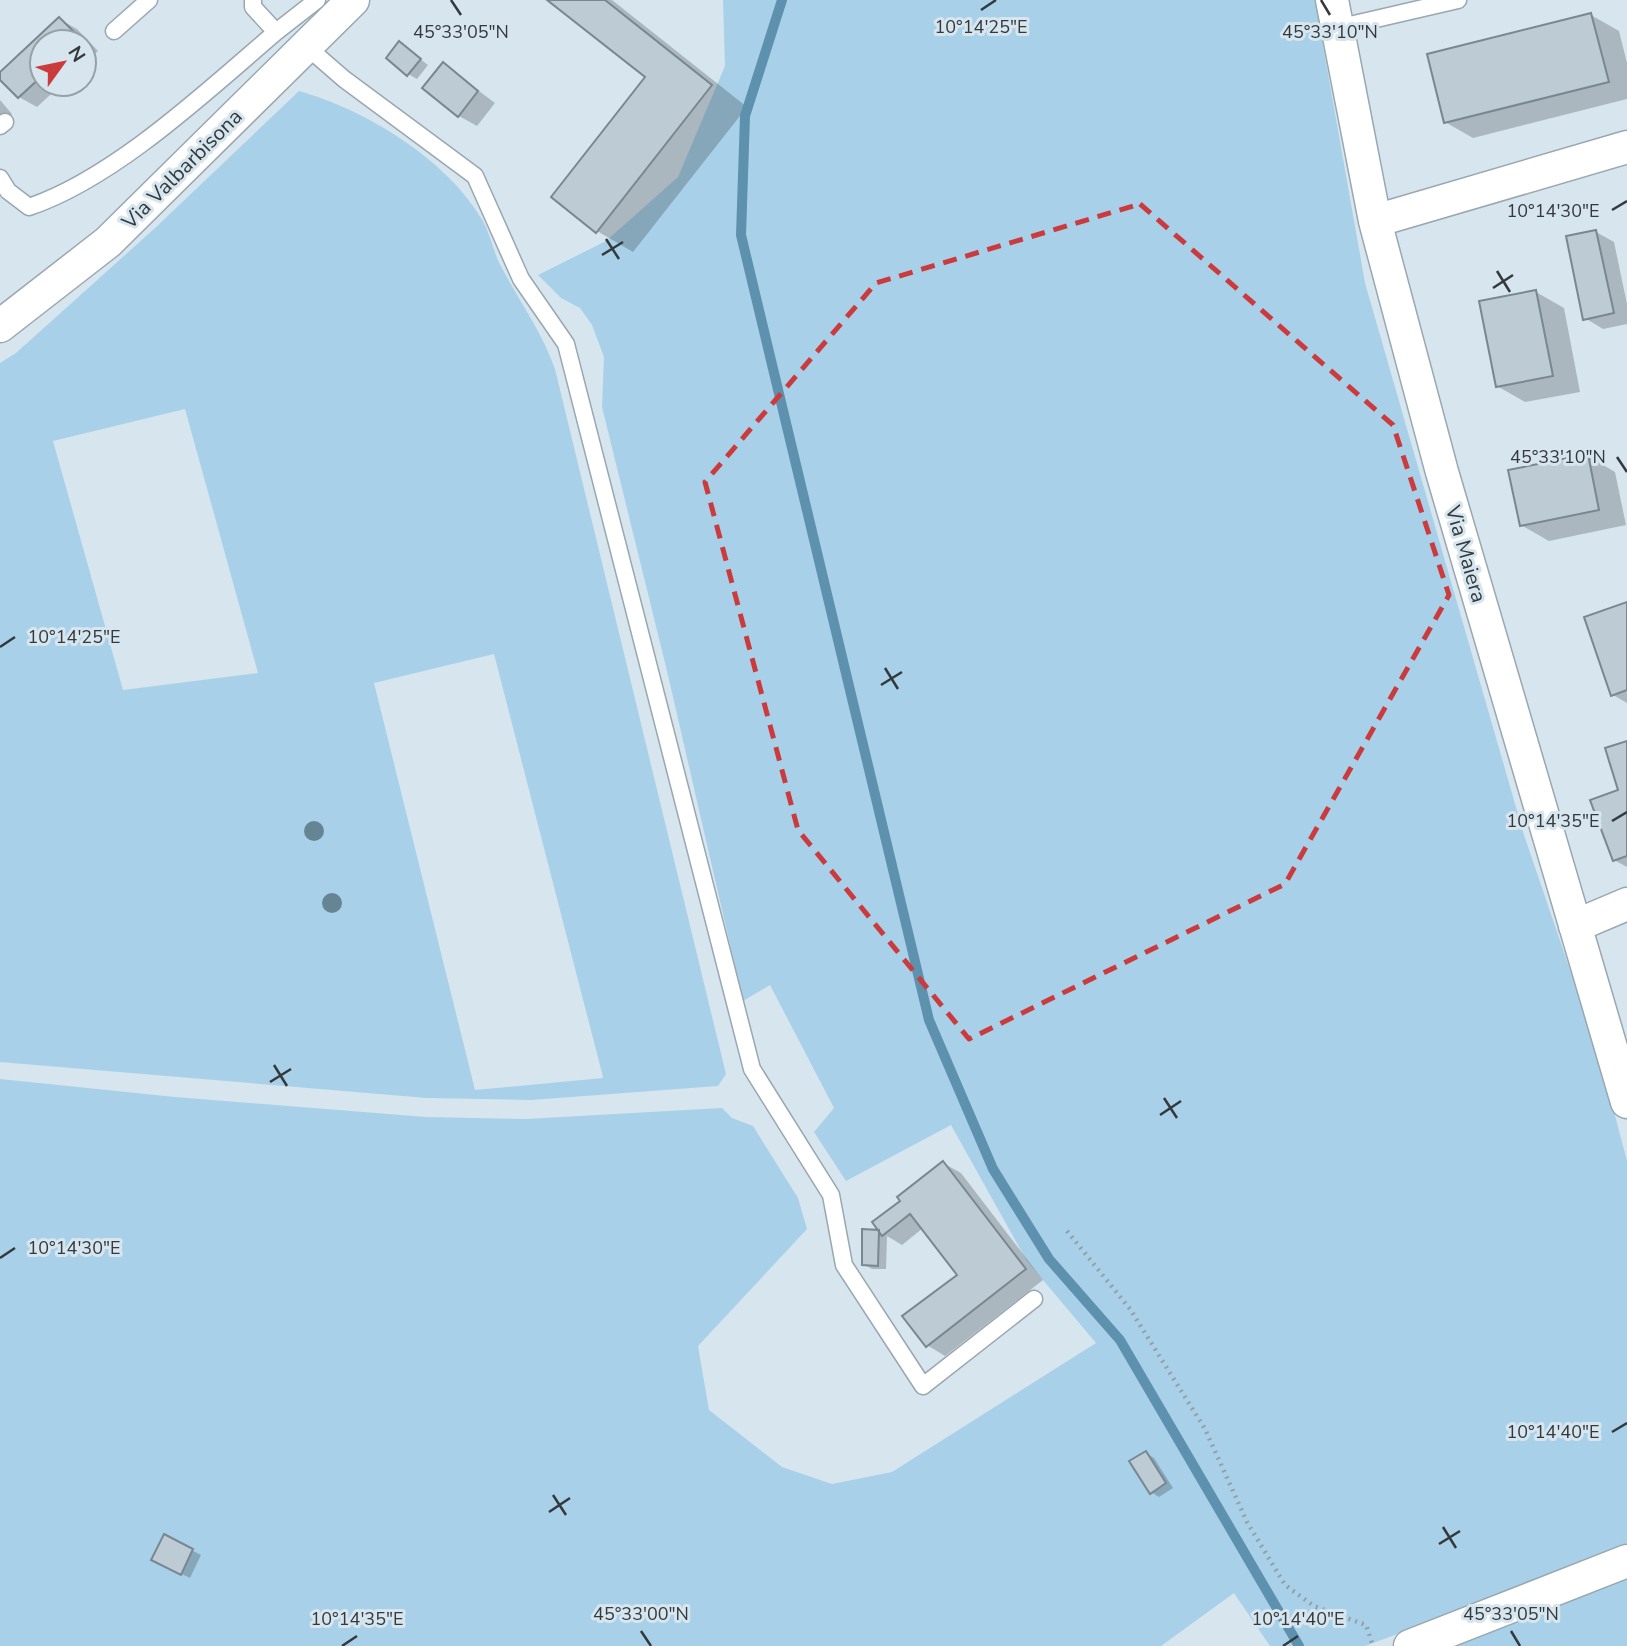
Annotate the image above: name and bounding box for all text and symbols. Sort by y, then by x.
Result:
text: 10°14'25"E [935,15,1028,39]
text: 45°33'05"N [413,20,509,44]
text: 45°33'10"N [1282,20,1378,44]
north arrow [28,28,98,98]
text: N [62,41,91,67]
street label: Via Valbarbisona [115,103,248,236]
text: 10°14'30"E [1507,199,1600,223]
text: 45°33'10"N [1510,445,1606,469]
street label: Via Maiera [1439,501,1493,606]
text: 10°14'25"E [28,625,121,649]
text: 10°14'35"E [1507,809,1600,833]
text: 10°14'30"E [28,1236,121,1260]
text: 10°14'40"E [1507,1420,1600,1444]
text: 45°33'00"N [593,1602,689,1626]
text: 45°33'05"N [1463,1602,1559,1626]
text: 10°14'35"E [311,1607,404,1631]
text: 10°14'40"E [1252,1607,1345,1631]

